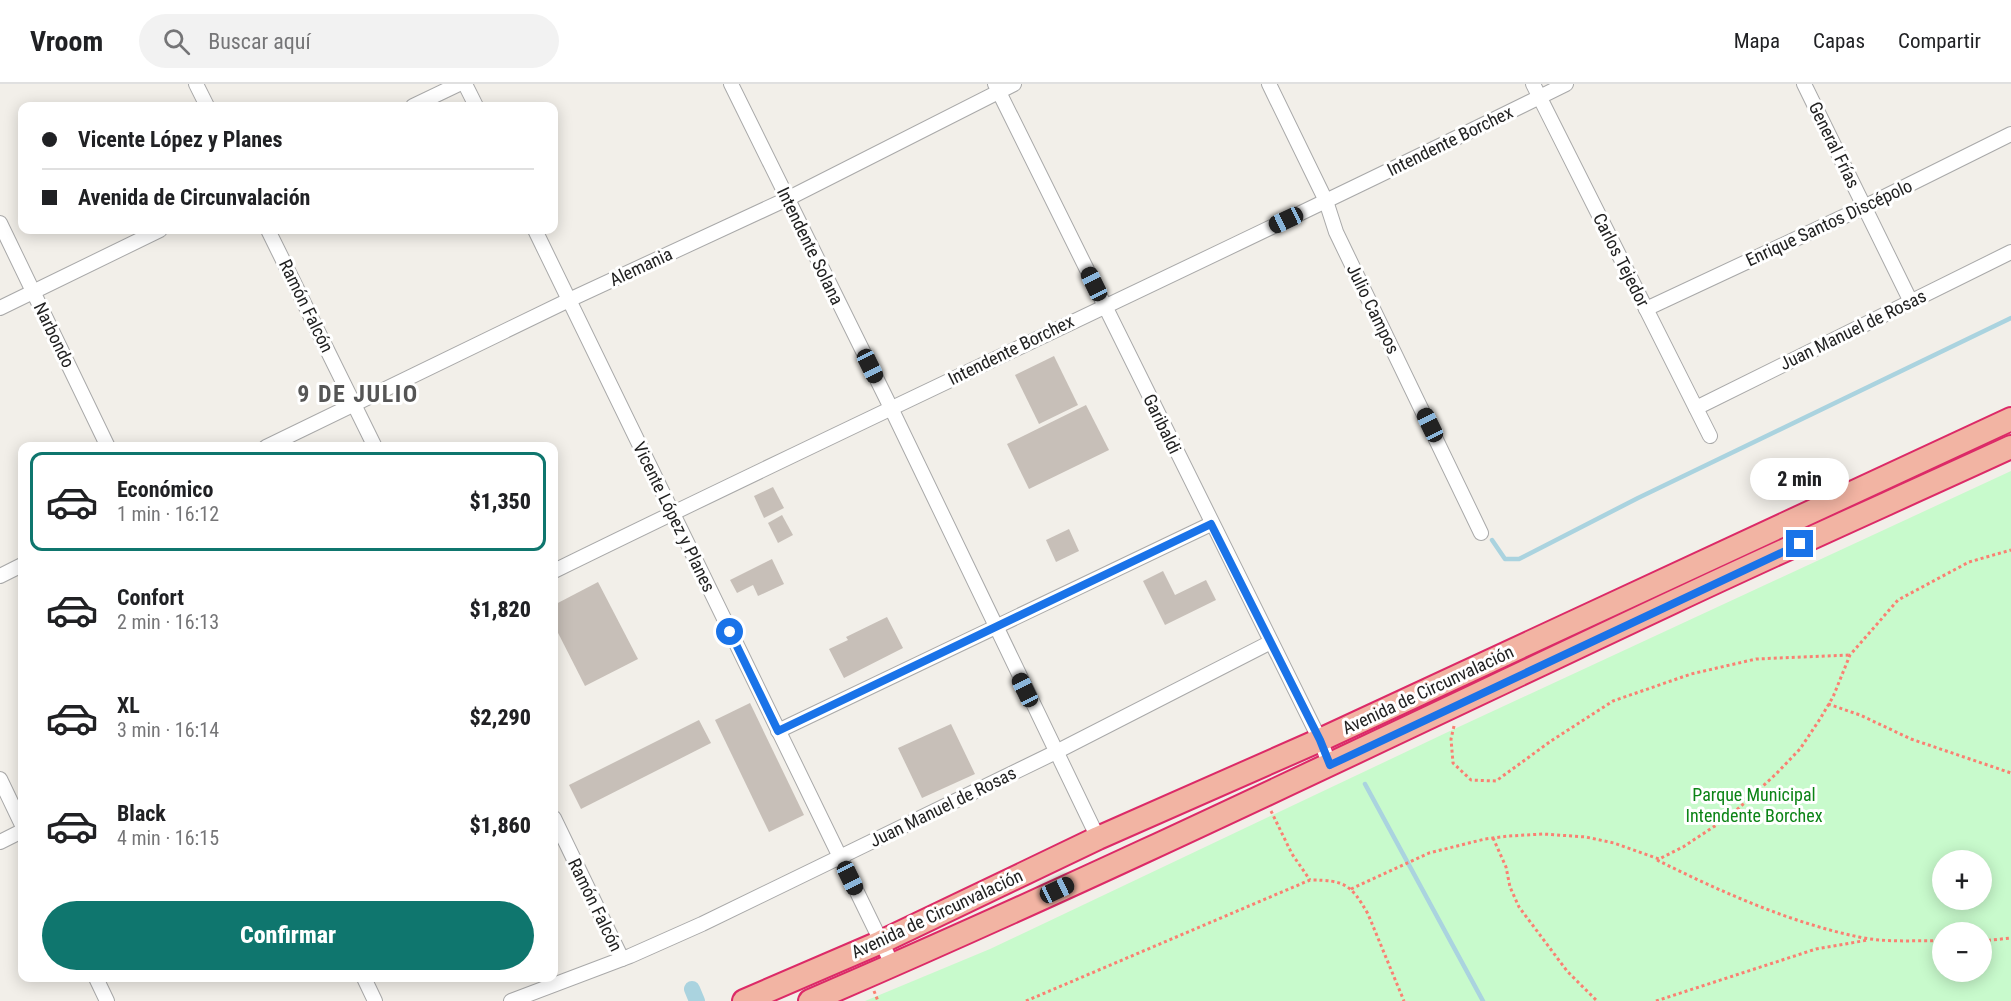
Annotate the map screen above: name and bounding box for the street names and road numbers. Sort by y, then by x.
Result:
street label: General Frías [1805,98,1864,191]
street label: Intendente Borchex [1384,101,1516,180]
street label: Enrique Santos Discépolo [1742,175,1915,270]
street label: Intendente Solana [773,184,848,308]
street label: Carlos Tejedor [1589,209,1654,311]
street label: Alemania [606,243,675,290]
street label: Ramón Falcón [275,256,338,356]
street label: Julio Campos [1343,260,1404,357]
street label: Juan Manuel de Rosas [1776,285,1929,374]
street label: Narbondo [30,299,79,371]
street label: Intendente Borchex [945,310,1077,389]
street label: Garibaldi [1139,391,1186,457]
street label: Vicente López y Planes [629,438,720,595]
street label: Avenida de Circunvalación [1339,641,1517,738]
street label: Juan Manuel de Rosas [866,762,1019,851]
street label: Ramón Falcón [564,855,627,955]
street label: Avenida de Circunvalación [848,865,1026,962]

